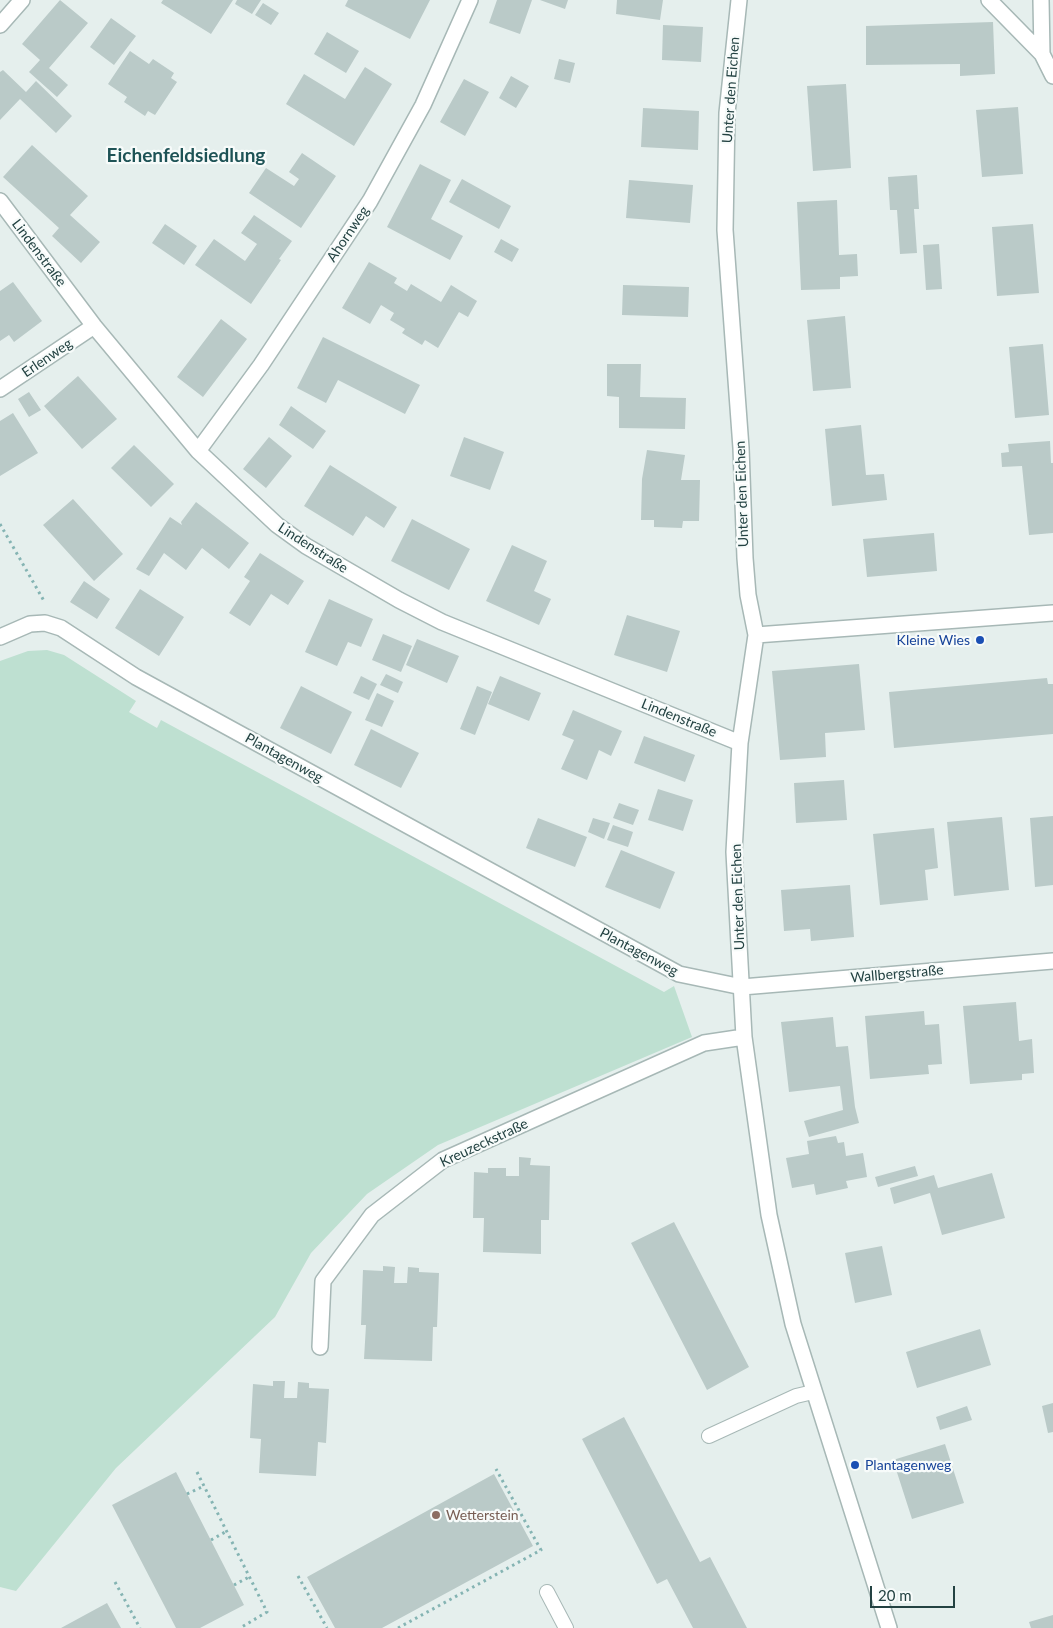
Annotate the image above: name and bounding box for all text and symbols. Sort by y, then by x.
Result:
street label: Unter den Eichen [719,36,743,144]
district label: Eichenfeldsiedlung [107,145,265,167]
street label: Ahornweg [323,203,373,265]
street label: Lindenstraße [8,216,70,290]
street label: Erlenweg [19,335,75,381]
street label: Unter den Eichen [732,440,752,548]
street label: Lindenstraße [275,519,351,577]
place label: Kleine Wies [897,632,970,648]
marker: Kleine Wies [974,634,986,646]
street label: Lindenstraße [639,695,719,741]
street label: Plantagenweg [242,730,326,786]
street label: Unter den Eichen [728,843,748,951]
street label: Plantagenweg [597,924,681,980]
street label: Wallbergstraße [850,962,944,986]
street label: Kreuzeckstraße [437,1115,531,1171]
place label: Plantagenweg [865,1457,951,1473]
marker: Plantagenweg [849,1459,861,1471]
place label: Wetterstein [446,1507,519,1523]
marker: Wetterstein [430,1509,442,1521]
scale bar [873,1576,958,1608]
text: 20 m [878,1586,912,1604]

